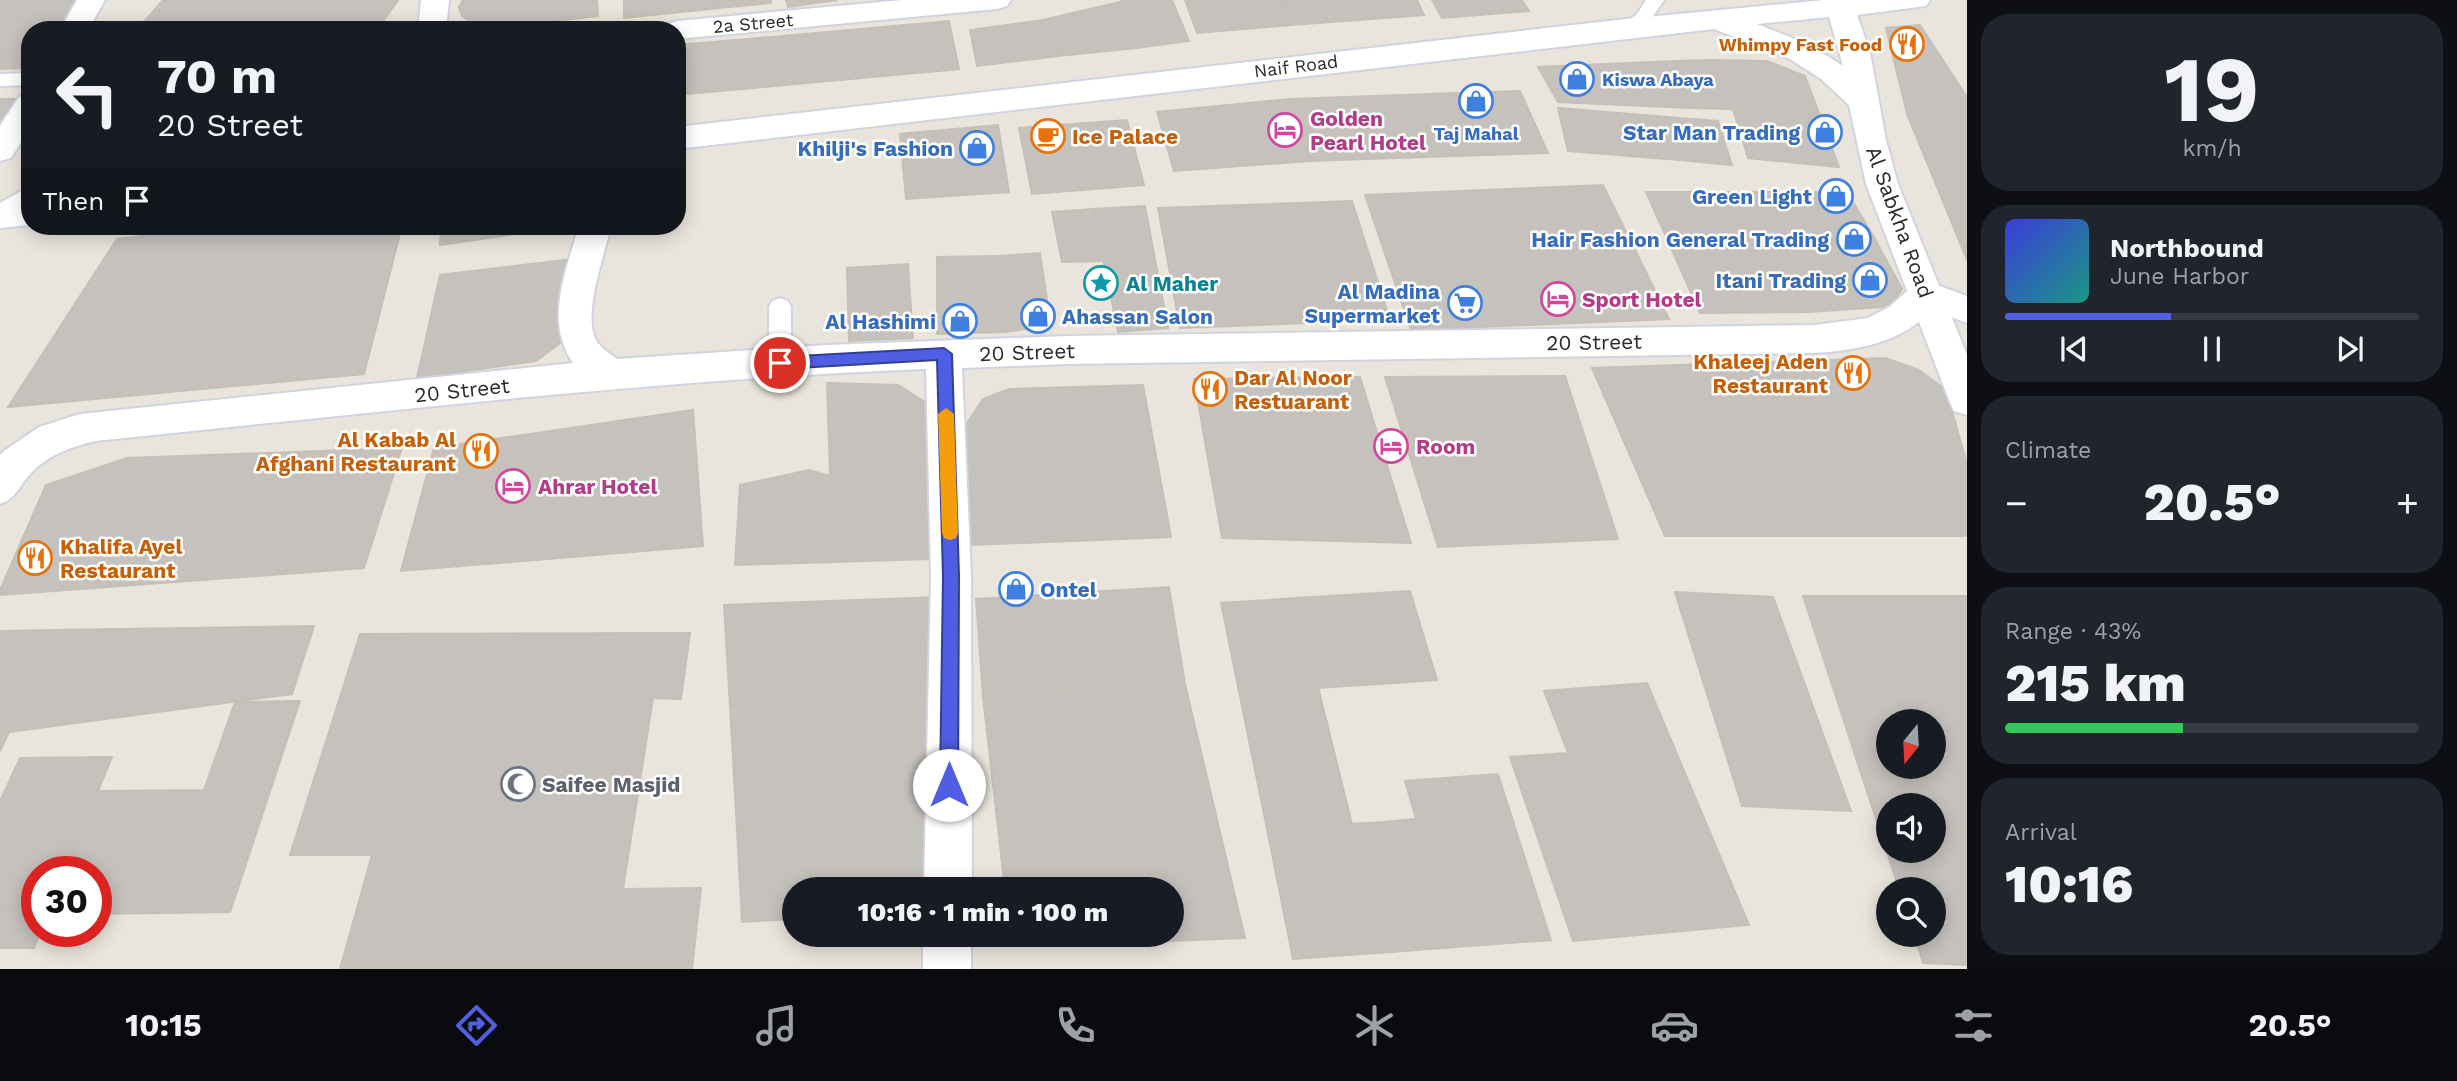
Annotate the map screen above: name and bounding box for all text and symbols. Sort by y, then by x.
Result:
street label: 2a Street [712,9,795,37]
restaurant icon: Whimpy Fast Food [1888,25,1926,63]
place label: Whimpy Fast Food [1719,34,1882,55]
text: 19 [2164,36,2260,143]
text: 70 m [157,47,277,105]
icon: left [42,49,133,140]
street label: Naif Road [1253,50,1339,82]
shop icon: Kiswa Abaya [1558,60,1596,98]
place label: Kiswa Abaya [1602,69,1714,90]
shop icon: Taj Mahal [1457,82,1495,120]
text: 20 Street [157,106,303,144]
place label: Golden Pearl Hotel [1310,106,1426,155]
hotel icon: Golden Pearl Hotel [1266,111,1304,149]
shop icon: Star Man Trading [1806,113,1844,151]
cafe icon: Ice Palace [1029,117,1067,155]
place label: Star Man Trading [1623,120,1800,145]
place label: Taj Mahal [1433,123,1519,144]
place label: Ice Palace [1072,124,1178,149]
shop icon: Khilji's Fashion [958,129,996,167]
text: km/h [2182,135,2242,162]
place label: Khilji's Fashion [798,136,953,161]
street label: Al Sabkha Road [1861,143,1939,301]
shop icon: Green Light [1817,177,1855,215]
icon: arrive [118,182,156,220]
place label: Green Light [1692,184,1812,209]
text: Then [42,186,104,216]
shop icon: Hair Fashion General Trading [1835,220,1873,258]
place label: Hair Fashion General Trading [1531,227,1829,252]
text: Northbound [2110,233,2264,263]
shop icon: Itani Trading [1851,261,1889,299]
text: June Harbor [2110,263,2249,290]
place icon: Al Maher [1082,264,1120,302]
place label: Itani Trading [1716,268,1846,293]
place label: Al Maher [1126,271,1218,296]
place label: Al Madina Supermarket [1304,279,1441,328]
hotel icon: Sport Hotel [1539,280,1577,318]
supermarket icon: Al Madina Supermarket [1446,284,1484,322]
place label: Sport Hotel [1582,287,1702,312]
shop icon: Ahassan Salon [1019,297,1057,335]
shop icon: Al Hashimi [941,302,979,340]
place label: Ahassan Salon [1062,304,1213,329]
place label: Al Hashimi [825,309,936,334]
street label: 20 Street [1546,329,1642,355]
icon: previous [2055,330,2093,368]
icon: pause [2193,330,2231,368]
icon: next [2331,330,2369,368]
pin [750,333,810,393]
street label: 20 Street [979,338,1075,366]
icon: arrive [761,344,799,382]
place label: Khaleej Aden Restaurant [1693,349,1828,398]
restaurant icon: Khaleej Aden Restaurant [1834,354,1872,392]
place label: Dar Al Noor Restuarant [1234,365,1352,414]
restaurant icon: Dar Al Noor Restuarant [1191,370,1229,408]
street label: 20 Street [413,373,511,407]
place label: Al Kabab Al Afghani Restaurant [256,427,456,476]
hotel icon: Room [1372,427,1410,465]
restaurant icon: Al Kabab Al Afghani Restaurant [462,432,500,470]
place label: Room [1416,434,1475,459]
text: Climate [2005,437,2091,464]
hotel icon: Ahrar Hotel [494,467,532,505]
text: 20.5° [2143,472,2281,533]
place label: Ahrar Hotel [538,474,657,499]
text: − [2005,481,2028,525]
text: + [2396,481,2419,525]
place label: Khalifa Ayel Restaurant [60,534,182,583]
restaurant icon: Khalifa Ayel Restaurant [16,539,54,577]
shop icon: Ontel [997,570,1035,608]
place label: Ontel [1040,577,1097,602]
text: Range · 43% [2005,618,2141,645]
text: 215 km [2005,653,2186,714]
north arrow [1876,709,1946,779]
map controls [1876,709,1946,947]
position arrow [912,748,986,822]
mosque icon: Saifee Masjid [499,765,537,803]
place label: Saifee Masjid [542,772,680,797]
button: sound [1876,793,1946,863]
text: Arrival [2005,819,2077,846]
text: 10:16 [2005,854,2133,915]
speed limit sign: 30 [21,856,112,947]
button: search [1876,877,1946,947]
text: 10:16 · 1 min · 100 m [858,897,1108,927]
icon: directions [452,1001,501,1050]
icon: music [752,1001,801,1050]
icon: phone [1051,1001,1100,1050]
icon: climate [1350,1001,1399,1050]
icon: car [1650,1001,1699,1050]
icon: filters [1949,1001,1998,1050]
text: 10:15 [125,1006,202,1044]
text: 20.5° [2249,1006,2332,1044]

